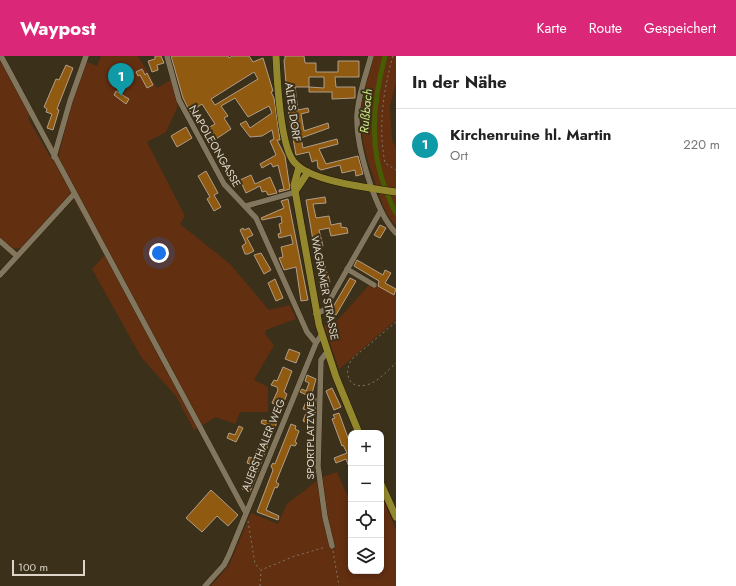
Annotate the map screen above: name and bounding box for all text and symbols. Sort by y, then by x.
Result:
text: Waypost [20,15,96,42]
text: Karte [537,18,567,38]
text: Route [589,18,622,38]
text: Gespeichert [644,18,716,38]
pin: 1 [108,63,134,96]
text: In der Nähe [412,70,507,94]
street label: ALTES DORF [281,81,305,143]
water label: Rußbach [355,88,377,134]
street label: NAPOLEONGASSE [185,102,245,190]
text: Kirchenruine hl. Martin [450,124,611,146]
text: 1 [422,135,428,154]
text: 220 m [683,135,720,154]
text: Ort [450,146,468,165]
street label: WAGRAMER STRASSE [307,235,343,341]
your location [149,243,169,263]
street label: SPORTPLATZWEG [302,392,318,480]
street label: AUERSTHALER WEG [237,396,289,494]
map controls [348,430,384,574]
button: + [348,430,384,466]
button: − [348,466,384,502]
button: locate [348,502,384,538]
button: layers [348,538,384,574]
scale bar [12,558,85,577]
text: 100 m [18,559,48,575]

